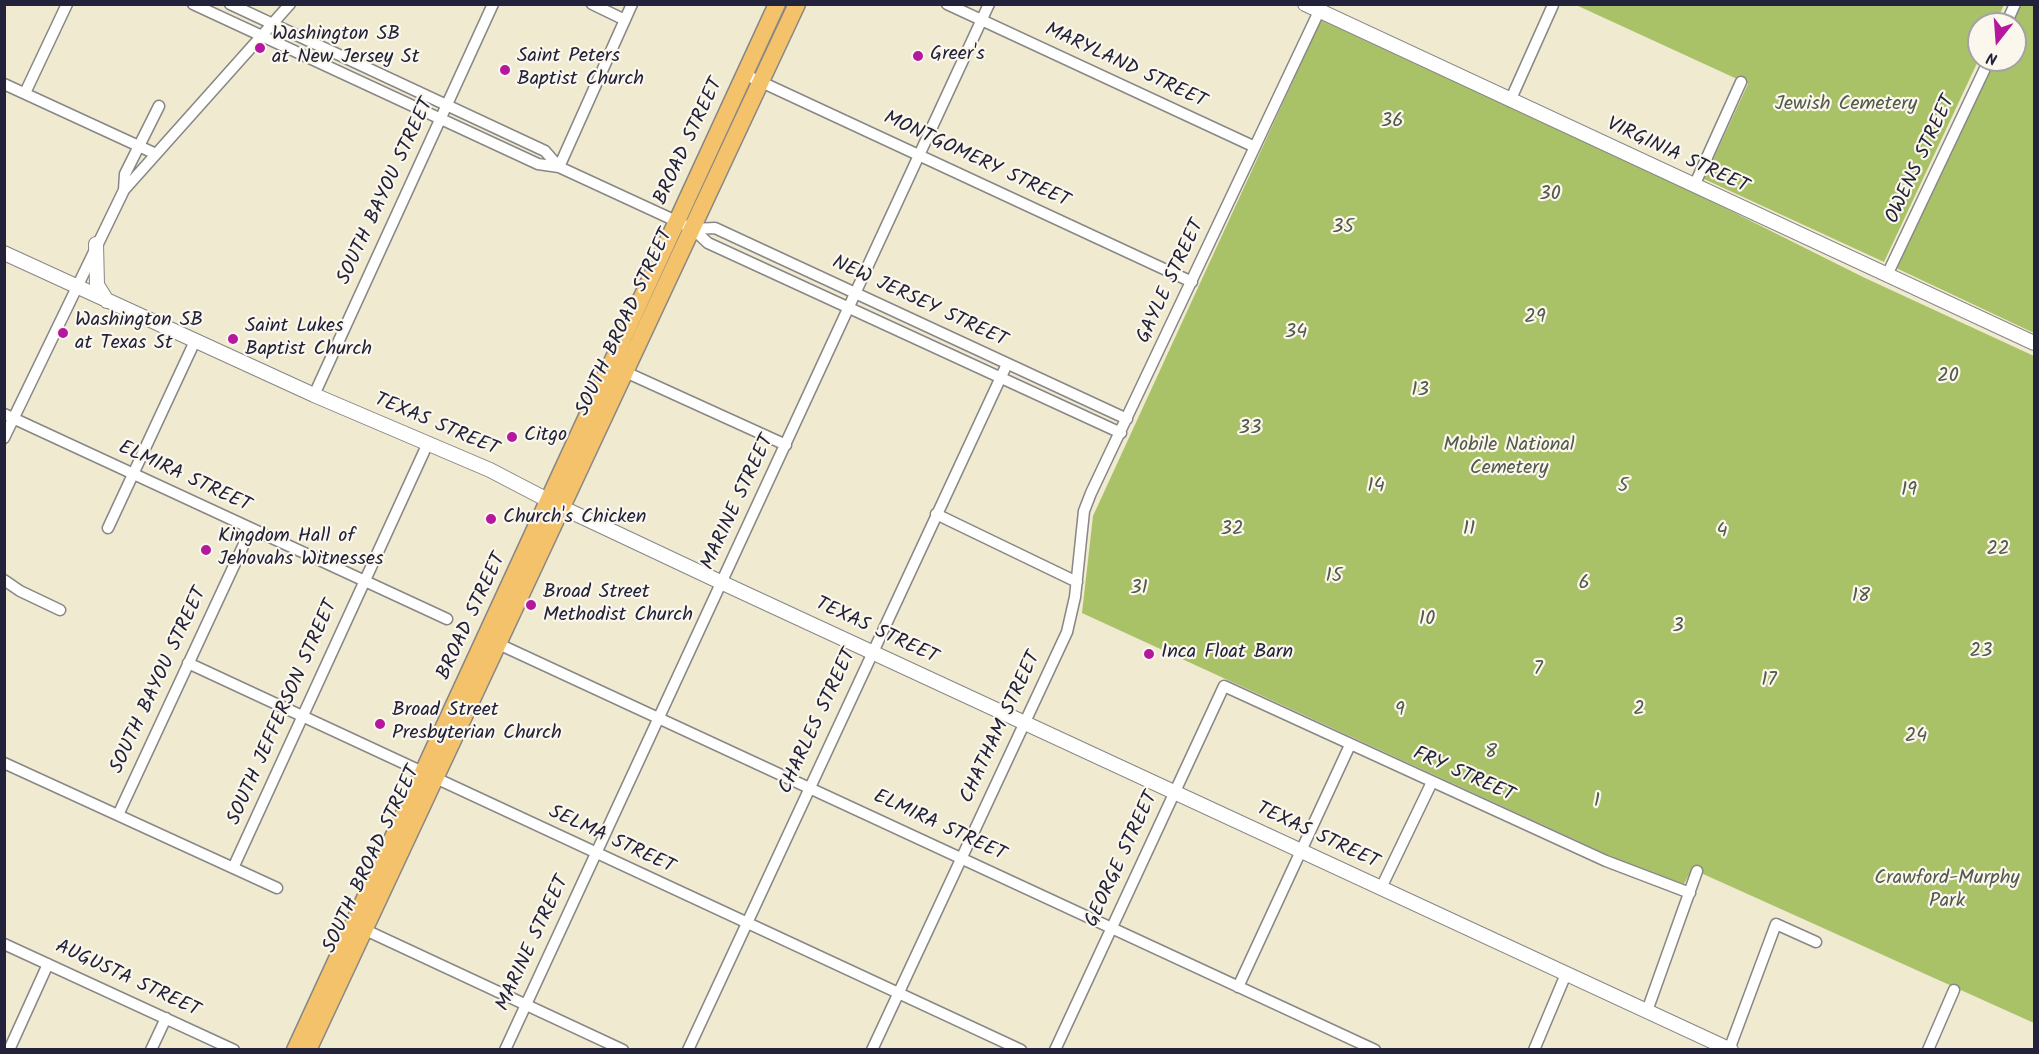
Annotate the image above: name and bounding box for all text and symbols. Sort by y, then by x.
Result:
north arrow [1967,12,2027,72]
street label: MARYLAND STREET [1040,19,1210,115]
place label: Washington SB at New Jersey St [272,24,419,71]
marker: Washington SB at New Jersey St [253,41,267,55]
place label: Greer's [930,44,985,68]
text: N [1984,44,2001,71]
place label: Saint Peters Baptist Church [517,46,644,93]
marker: Greer's [911,49,925,63]
marker: Saint Peters Baptist Church [498,63,512,77]
street label: BROAD STREET [650,75,730,209]
street label: OWENS STREET [1882,92,1962,228]
park label: Jewish Cemetery [1775,94,1917,118]
street label: SOUTH BAYOU STREET [333,95,441,289]
street label: MONTGOMERY STREET [879,107,1073,215]
park label: 36 [1381,111,1403,135]
street label: VIRGINIA STREET [1602,114,1752,200]
park label: 30 [1539,184,1561,208]
street label: GAYLE STREET [1133,216,1211,348]
park label: 35 [1332,217,1354,241]
street label: SOUTH BROAD STREET [572,226,680,420]
street label: NEW JERSEY STREET [828,252,1010,354]
park label: 29 [1524,307,1546,331]
place label: Washington SB at Texas St [75,310,203,357]
place label: Saint Lukes Baptist Church [245,316,372,363]
park label: 34 [1285,322,1307,346]
marker: Washington SB at Texas St [56,326,70,340]
marker: Saint Lukes Baptist Church [226,332,240,346]
park label: 20 [1937,366,1959,390]
park label: 13 [1411,380,1429,404]
street label: TEXAS STREET [370,389,502,463]
park label: 33 [1239,418,1261,442]
place label: Citgo [524,425,567,449]
marker: Citgo [505,430,519,444]
street label: MARINE STREET [697,432,781,574]
park label: Mobile National Cemetery [1443,435,1575,482]
street label: ELMIRA STREET [114,437,254,519]
park label: 14 [1367,476,1385,500]
park label: 5 [1618,476,1628,500]
park label: 19 [1901,480,1917,504]
place label: Church's Chicken [503,507,646,531]
marker: Church's Chicken [484,512,498,526]
park label: 32 [1220,519,1244,543]
park label: 11 [1463,519,1475,543]
park label: 4 [1716,521,1728,545]
place label: Kingdom Hall of Jehovahs Witnesses [218,526,384,573]
park label: 22 [1986,539,2010,563]
marker: Kingdom Hall of Jehovahs Witnesses [199,543,213,557]
street label: BROAD STREET [433,550,513,684]
park label: 15 [1325,566,1343,590]
park label: 6 [1578,573,1590,597]
park label: 31 [1130,578,1148,602]
place label: Broad Street Methodist Church [543,582,693,629]
street label: SOUTH BAYOU STREET [106,584,214,778]
park label: 18 [1852,586,1870,610]
street label: TEXAS STREET [811,593,941,671]
street label: SOUTH JEFFERSON STREET [223,597,345,829]
marker: Broad Street Methodist Church [524,598,538,612]
park label: 10 [1419,609,1435,633]
park label: 3 [1672,616,1684,640]
park label: 23 [1969,641,1993,665]
place label: Inca Float Barn [1161,642,1293,666]
street label: CHARLES STREET [775,646,863,798]
marker: Inca Float Barn [1142,647,1156,661]
street label: CHATHAM STREET [956,648,1048,808]
park label: 7 [1533,659,1543,683]
park label: 17 [1761,670,1777,694]
park label: 2 [1633,699,1645,723]
place label: Broad Street Presbyterian Church [392,700,562,747]
park label: 9 [1395,700,1405,724]
marker: Broad Street Presbyterian Church [373,717,387,731]
park label: 24 [1905,726,1927,750]
park label: 8 [1485,742,1497,766]
street label: FRY STREET [1408,743,1518,809]
street label: SOUTH BROAD STREET [319,763,427,957]
street label: ELMIRA STREET [869,786,1009,868]
street label: GEORGE STREET [1081,788,1165,932]
park label: 1 [1594,791,1600,815]
street label: TEXAS STREET [1252,798,1382,876]
street label: SELMA STREET [544,801,678,881]
park label: Crawford-Murphy Park [1874,868,2020,915]
street label: MARINE STREET [492,873,576,1015]
street label: AUGUSTA STREET [51,936,203,1024]

